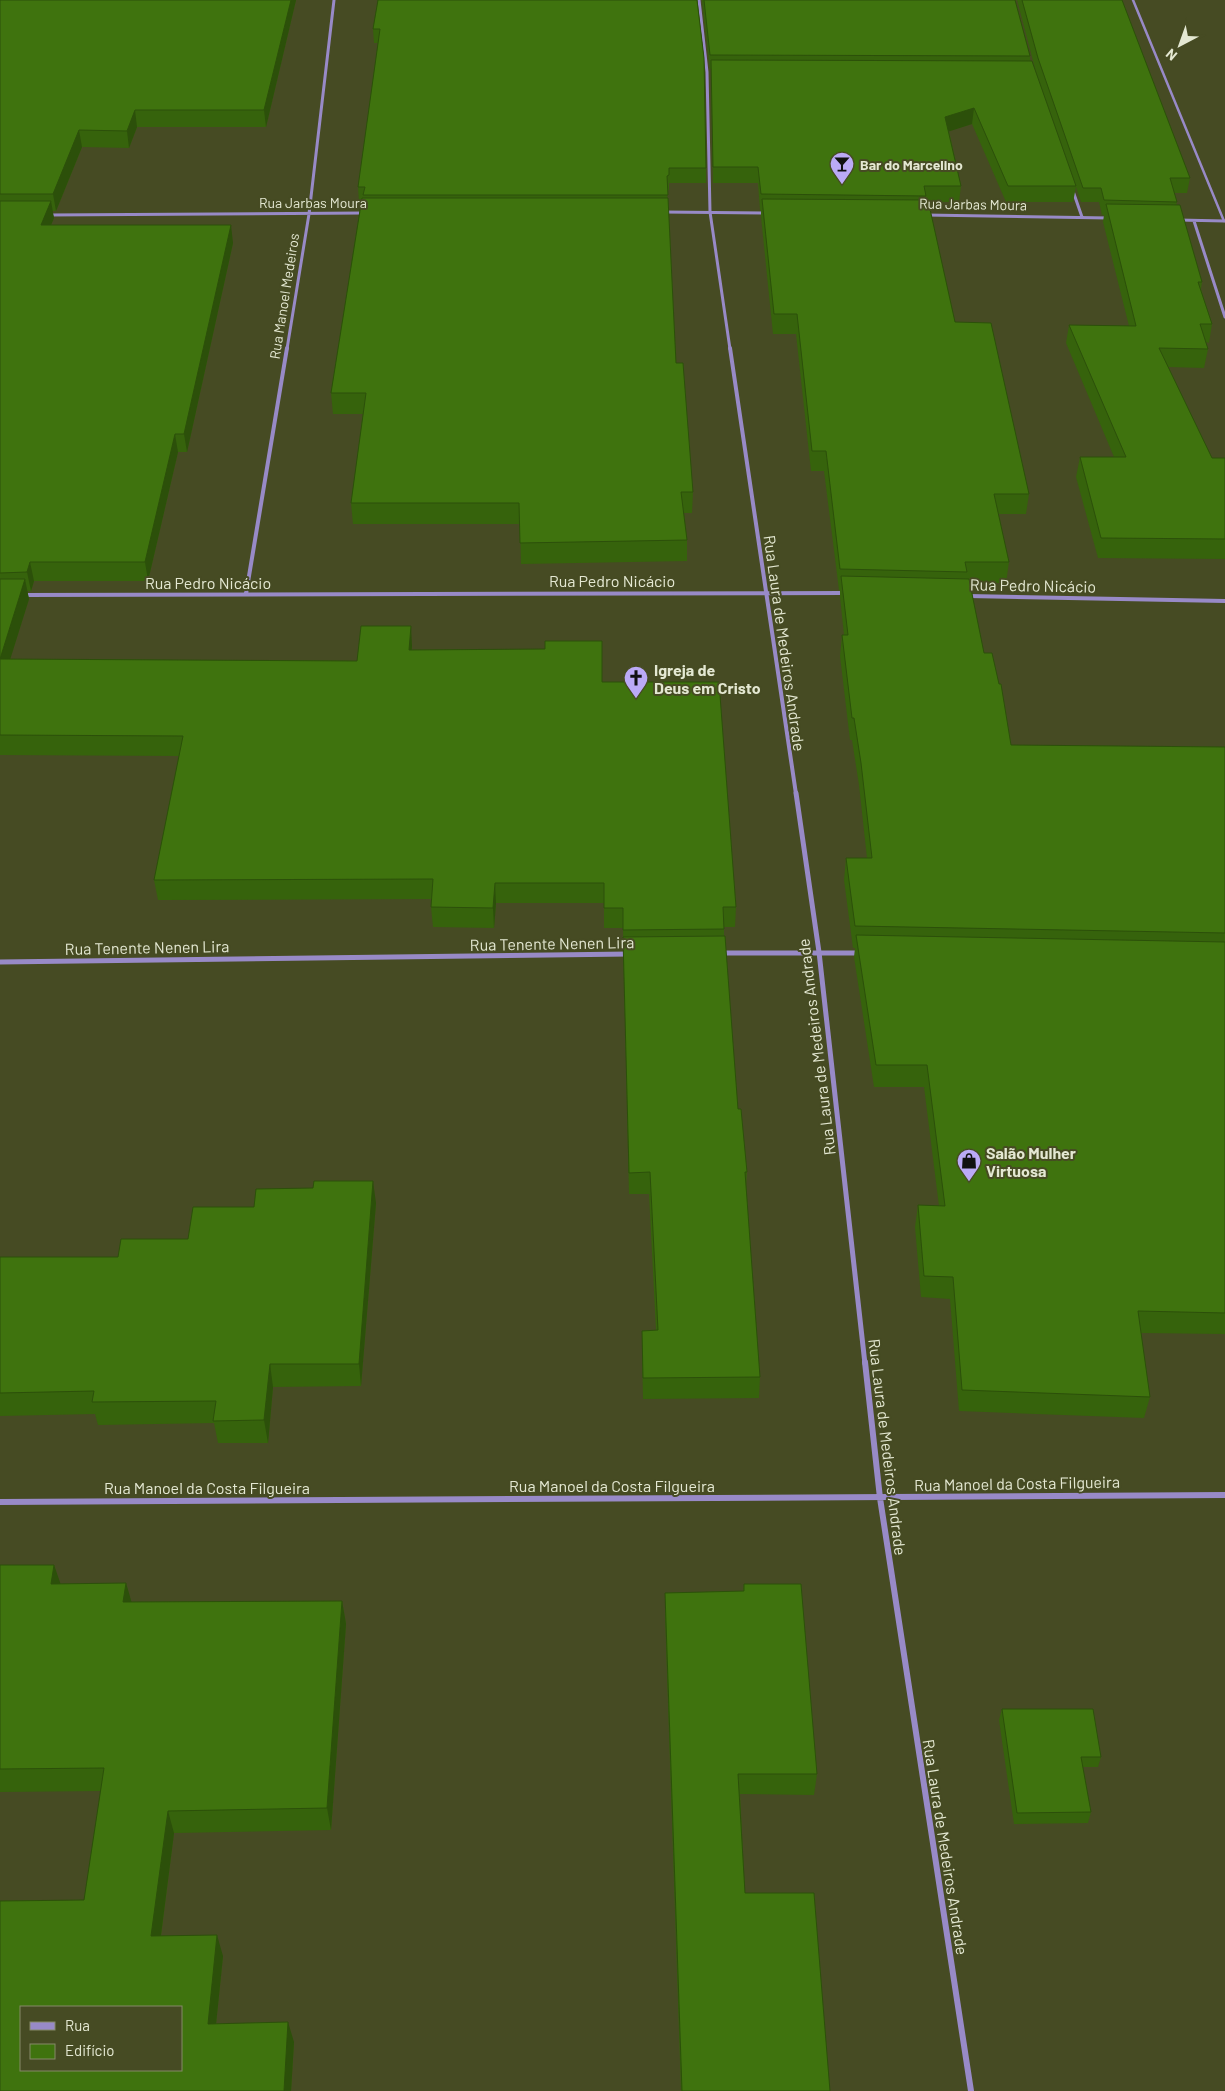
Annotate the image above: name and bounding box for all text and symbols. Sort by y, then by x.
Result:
north arrow [1155,20,1205,70]
text: N [1162,46,1180,65]
bar icon: Bar do Marcelino [829,151,855,185]
place label: Bar do Marcelino [860,156,963,173]
street label: Rua Jarbas Moura [259,194,367,211]
street label: Rua Jarbas Moura [919,195,1027,213]
street label: Rua Manoel Medeiros [266,232,302,360]
street label: Rua Laura de Medeiros Andrade [760,534,810,752]
street label: Rua Pedro Nicácio [549,571,675,590]
street label: Rua Pedro Nicácio [145,573,271,592]
street label: Rua Pedro Nicácio [970,574,1096,596]
place label: Igreja de Deus em Cristo [654,660,761,697]
church icon: Igreja de Deus em Cristo [623,665,649,699]
street label: Rua Tenente Nenen Lira [470,932,634,954]
street label: Rua Tenente Nenen Lira [65,936,229,958]
street label: Rua Laura de Medeiros Andrade [793,938,839,1156]
place label: Salão Mulher Virtuosa [986,1143,1076,1180]
shop icon: Salão Mulher Virtuosa [956,1148,982,1182]
street label: Rua Laura de Medeiros Andrade [865,1338,911,1556]
street label: Rua Manoel da Costa Filgueira [914,1472,1120,1494]
street label: Rua Manoel da Costa Filgueira [509,1476,715,1495]
street label: Rua Manoel da Costa Filgueira [104,1478,310,1497]
street label: Rua Laura de Medeiros Andrade [920,1738,972,1956]
legend [20,2006,182,2071]
text: Rua [65,2016,90,2034]
text: Edifício [65,2041,114,2059]

